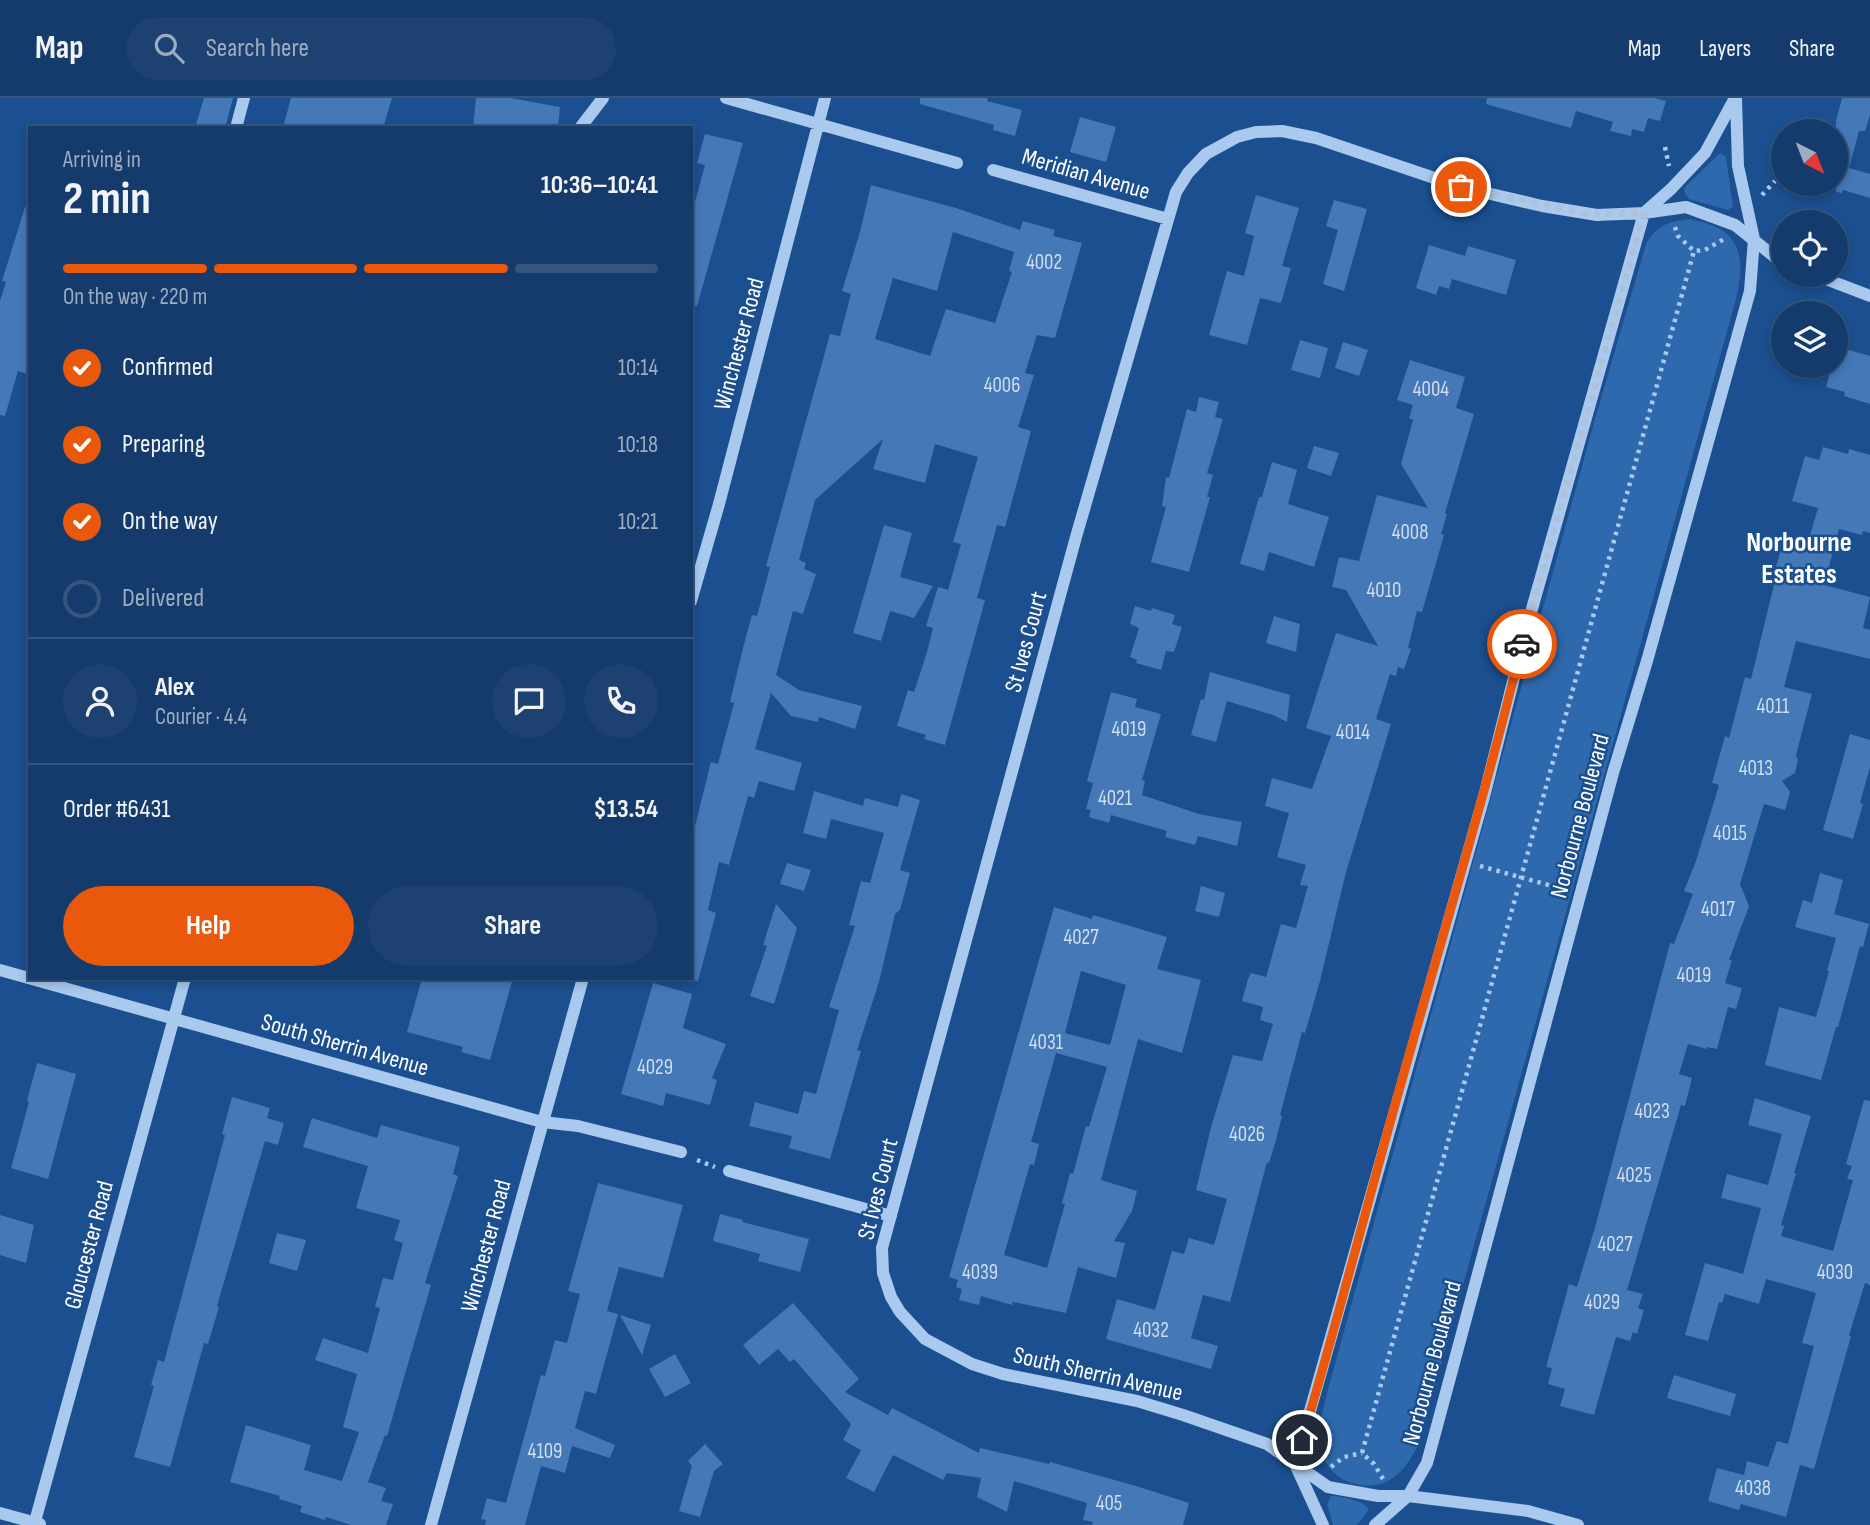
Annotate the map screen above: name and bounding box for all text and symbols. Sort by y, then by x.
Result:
search box [126,17,616,80]
text: Map [35,28,84,68]
icon: search [150,29,188,67]
text: Search here [206,33,309,64]
text: Map [1628,34,1661,63]
text: Layers [1699,34,1751,63]
text: Share [1789,34,1835,63]
north arrow [1771,119,1848,196]
map controls [1771,119,1848,378]
street label: Meridian Avenue [1019,142,1153,206]
text: Arriving in [63,146,141,174]
pin [1431,157,1491,217]
icon: bag [1442,168,1480,206]
text: 10:36–10:41 [541,170,658,201]
text: 2 min [63,172,151,227]
button: locate [1771,210,1848,287]
house number: 4002 [1026,250,1062,275]
street label: Winchester Road [707,275,771,413]
text: On the way · 220 m [63,283,207,311]
button: layers [1771,301,1848,378]
icon: check [63,349,101,387]
text: Confirmed [122,352,213,383]
text: 10:14 [618,354,658,382]
house number: 4006 [984,373,1020,398]
house number: 4004 [1413,377,1449,402]
icon: check [63,426,101,464]
text: Preparing [122,429,205,460]
text: 10:18 [617,431,658,459]
icon: check [63,503,101,541]
text: On the way [122,506,218,537]
text: 10:21 [618,508,658,536]
house number: 4008 [1392,520,1428,545]
district label: Norbourne Estates [1746,526,1852,591]
house number: 4010 [1367,578,1401,603]
text: Delivered [122,583,204,614]
street label: St Ives Court [999,588,1053,696]
courier [1487,609,1557,679]
icon: car [1503,625,1541,663]
button: person [63,664,137,738]
button: chat [492,664,566,738]
button: phone [584,664,658,738]
text: Alex [155,672,195,703]
house number: 4011 [1757,694,1790,719]
text: Courier · 4.4 [155,703,247,731]
house number: 4019 [1112,717,1146,742]
house number: 4014 [1336,720,1370,745]
street label: Norbourne Boulevard [1544,731,1616,901]
house number: 4013 [1739,756,1773,781]
house number: 4021 [1098,786,1133,811]
text: Order #6431 [63,794,170,825]
text: $13.54 [593,794,658,825]
house number: 4015 [1713,821,1747,846]
button: Help [63,886,354,966]
button: Share [368,886,658,966]
house number: 4017 [1701,897,1736,922]
house number: 4027 [1063,925,1099,950]
house number: 4019 [1677,963,1711,988]
street label: South Sherrin Avenue [258,1007,432,1083]
house number: 4031 [1029,1030,1064,1055]
house number: 4029 [637,1055,673,1080]
house number: 4023 [1634,1099,1670,1124]
house number: 4026 [1229,1122,1265,1147]
street label: St Ives Court [851,1135,905,1243]
house number: 4025 [1616,1163,1652,1188]
street label: Winchester Road [454,1177,518,1315]
street label: Gloucester Road [58,1178,120,1312]
house number: 4027 [1597,1232,1633,1257]
house number: 4039 [962,1260,998,1285]
house number: 4030 [1817,1260,1853,1285]
street label: Norbourne Boulevard [1396,1278,1468,1448]
house number: 4029 [1584,1290,1620,1315]
house number: 4032 [1133,1318,1169,1343]
street label: South Sherrin Avenue [1011,1340,1185,1408]
pin [1272,1410,1332,1470]
icon: home [1283,1421,1321,1459]
house number: 4109 [528,1439,562,1464]
house number: 4038 [1735,1476,1771,1501]
house number: 405 [1096,1491,1122,1516]

